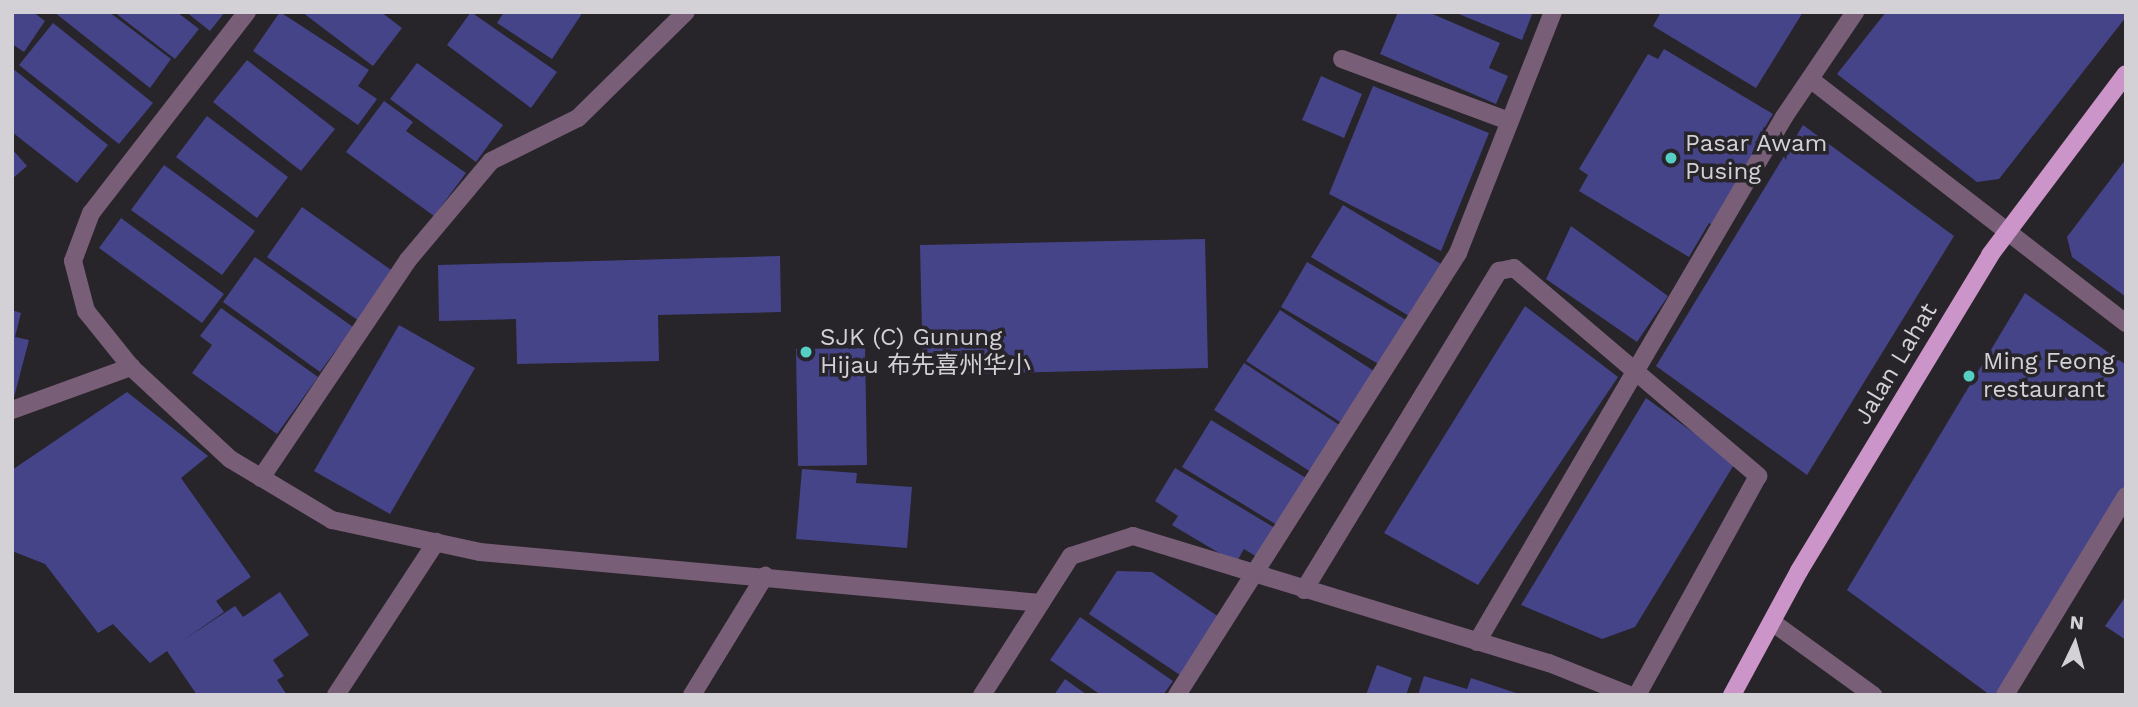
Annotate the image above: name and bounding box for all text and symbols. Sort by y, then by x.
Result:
place label: Pasar Awam Pusing [1685,130,1829,186]
marker: Pasar Awam Pusing [1663,150,1679,166]
street label: Jalan Lahat [1848,298,1944,430]
place label: SJK (C) Gunung Hijau 布先喜州华小 [820,324,1031,380]
marker: SJK (C) Gunung Hijau 布先喜州华小 [798,344,814,360]
place label: Ming Feong restaurant [1983,348,2115,404]
marker: Ming Feong restaurant [1961,368,1977,384]
north arrow [2040,609,2110,679]
text: N [2069,611,2085,635]

